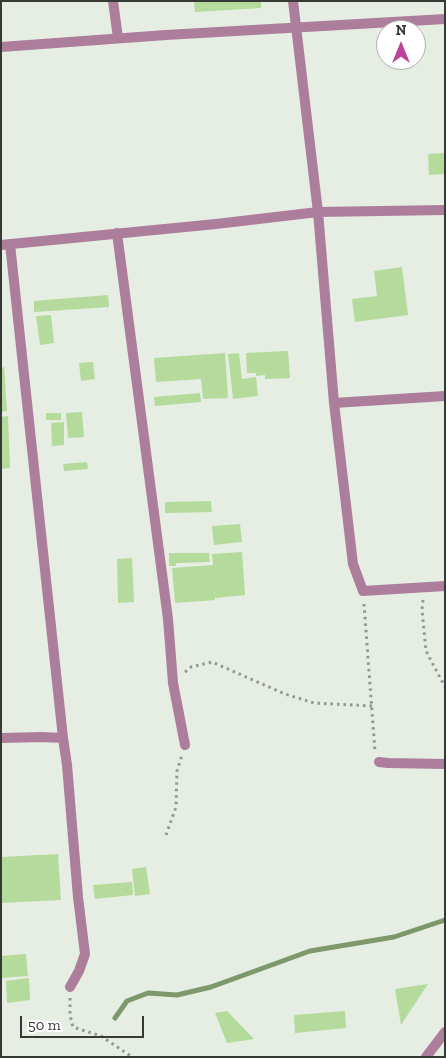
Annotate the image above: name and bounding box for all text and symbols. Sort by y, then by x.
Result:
north arrow [376,20,426,70]
text: N [396,22,406,39]
scale bar [22,1006,146,1038]
text: 50 m [28,1016,61,1034]

